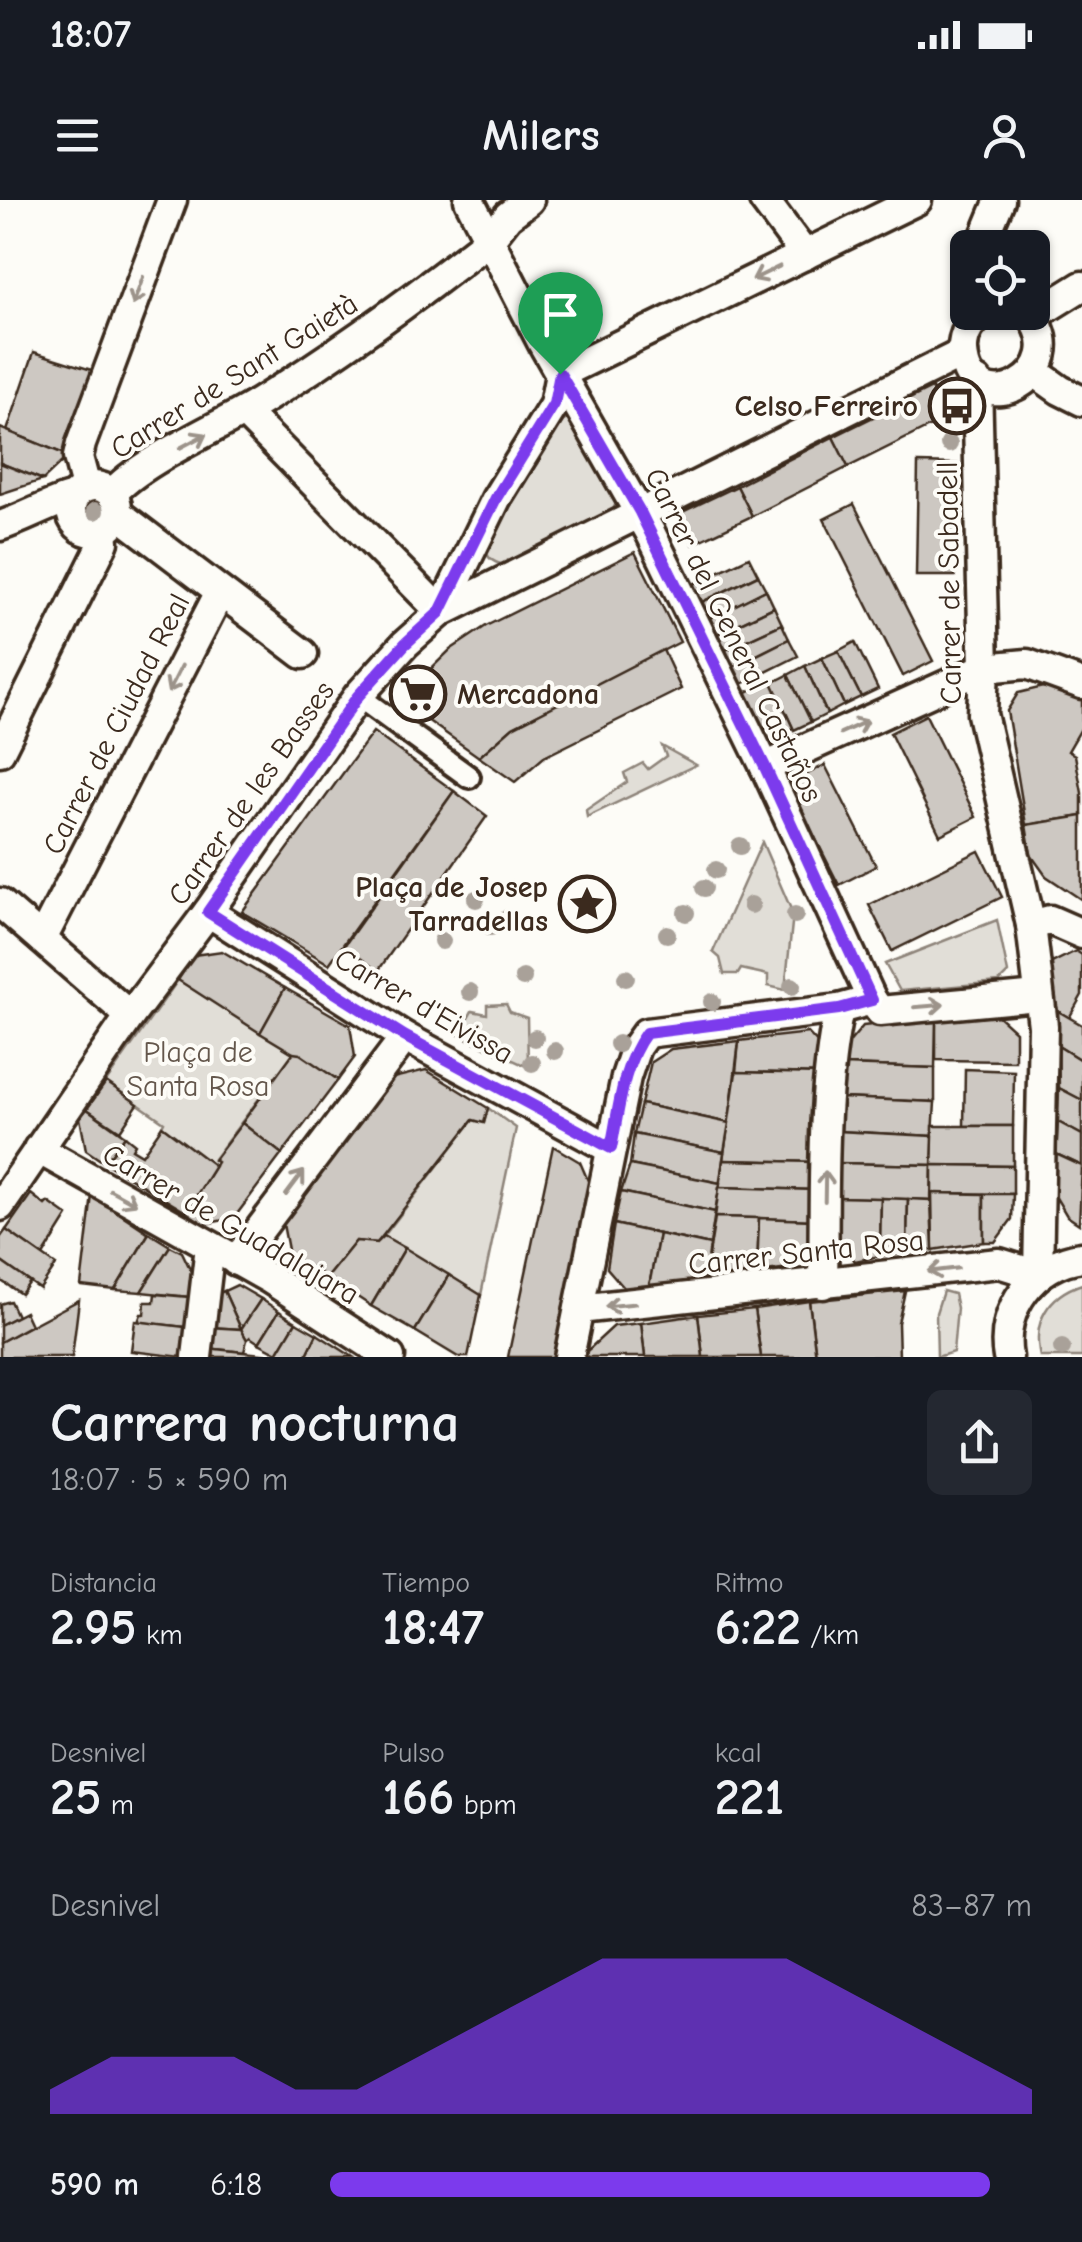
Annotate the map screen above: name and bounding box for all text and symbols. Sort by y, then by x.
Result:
text: 18:07 [50,13,131,57]
icon: menu [50,108,105,163]
icon: person [977,108,1032,163]
text: Milers [482,109,600,161]
map controls [950,230,1050,330]
button: locate [950,230,1050,330]
one-way arrow [752,265,782,284]
pin [518,272,603,375]
one-way arrow [128,275,146,306]
street label: Carrer de Sant Gaietà [104,286,364,467]
icon: arrive [533,287,588,342]
bus stop icon: Celso Ferreiro [927,376,987,436]
place label: Celso Ferreiro [735,389,918,424]
one-way arrow [178,431,207,450]
street label: Carrer de Sabadell [930,461,969,705]
street label: Carrer del General Castaños [637,462,830,808]
street label: Carrer de Ciudad Real [36,588,197,860]
one-way arrow [165,664,184,693]
supermarket icon: Mercadona [388,664,448,724]
street label: Carrer de les Basses [161,674,342,912]
place label: Mercadona [457,677,599,712]
one-way arrow [838,717,869,735]
place label: Plaça de Josep Tarradellas [355,870,548,939]
place icon: Plaça de Josep Tarradellas [557,874,617,934]
street label: Carrer d'Eivissa [328,941,519,1072]
one-way arrow [913,997,945,1016]
park label: Plaça de Santa Rosa [127,1035,269,1104]
street label: Carrer de Guadalajara [96,1137,365,1312]
one-way arrow [284,1170,305,1197]
one-way arrow [815,1171,834,1203]
one-way arrow [108,1187,137,1207]
street label: Carrer Santa Rosa [686,1223,926,1282]
one-way arrow [927,1261,960,1279]
one-way arrow [604,1295,637,1314]
button: share [927,1390,1032,1495]
text: Carrera nocturna [50,1391,459,1455]
text: 18:07 · 5 × 590 m [50,1461,288,1498]
text: Distancia [50,1567,157,1599]
text: Tiempo [382,1567,470,1599]
text: Ritmo [715,1567,784,1599]
text: 2.95 [50,1599,137,1657]
text: 18:47 [382,1599,484,1657]
text: 6:22 [715,1599,801,1657]
text: km [137,1619,183,1651]
text: /km [801,1619,859,1651]
text: Desnivel [50,1737,146,1769]
text: Pulso [382,1737,445,1769]
text: kcal [715,1737,762,1769]
text: 25 [50,1769,101,1827]
text: 166 [382,1769,454,1827]
text: 221 [715,1769,784,1827]
text: m [101,1789,134,1821]
text: bpm [454,1789,517,1821]
text: Desnivel [50,1887,160,1924]
text: 83–87 m [911,1887,1032,1924]
text: 590 m [50,2166,139,2203]
text: 6:18 [210,2166,262,2203]

